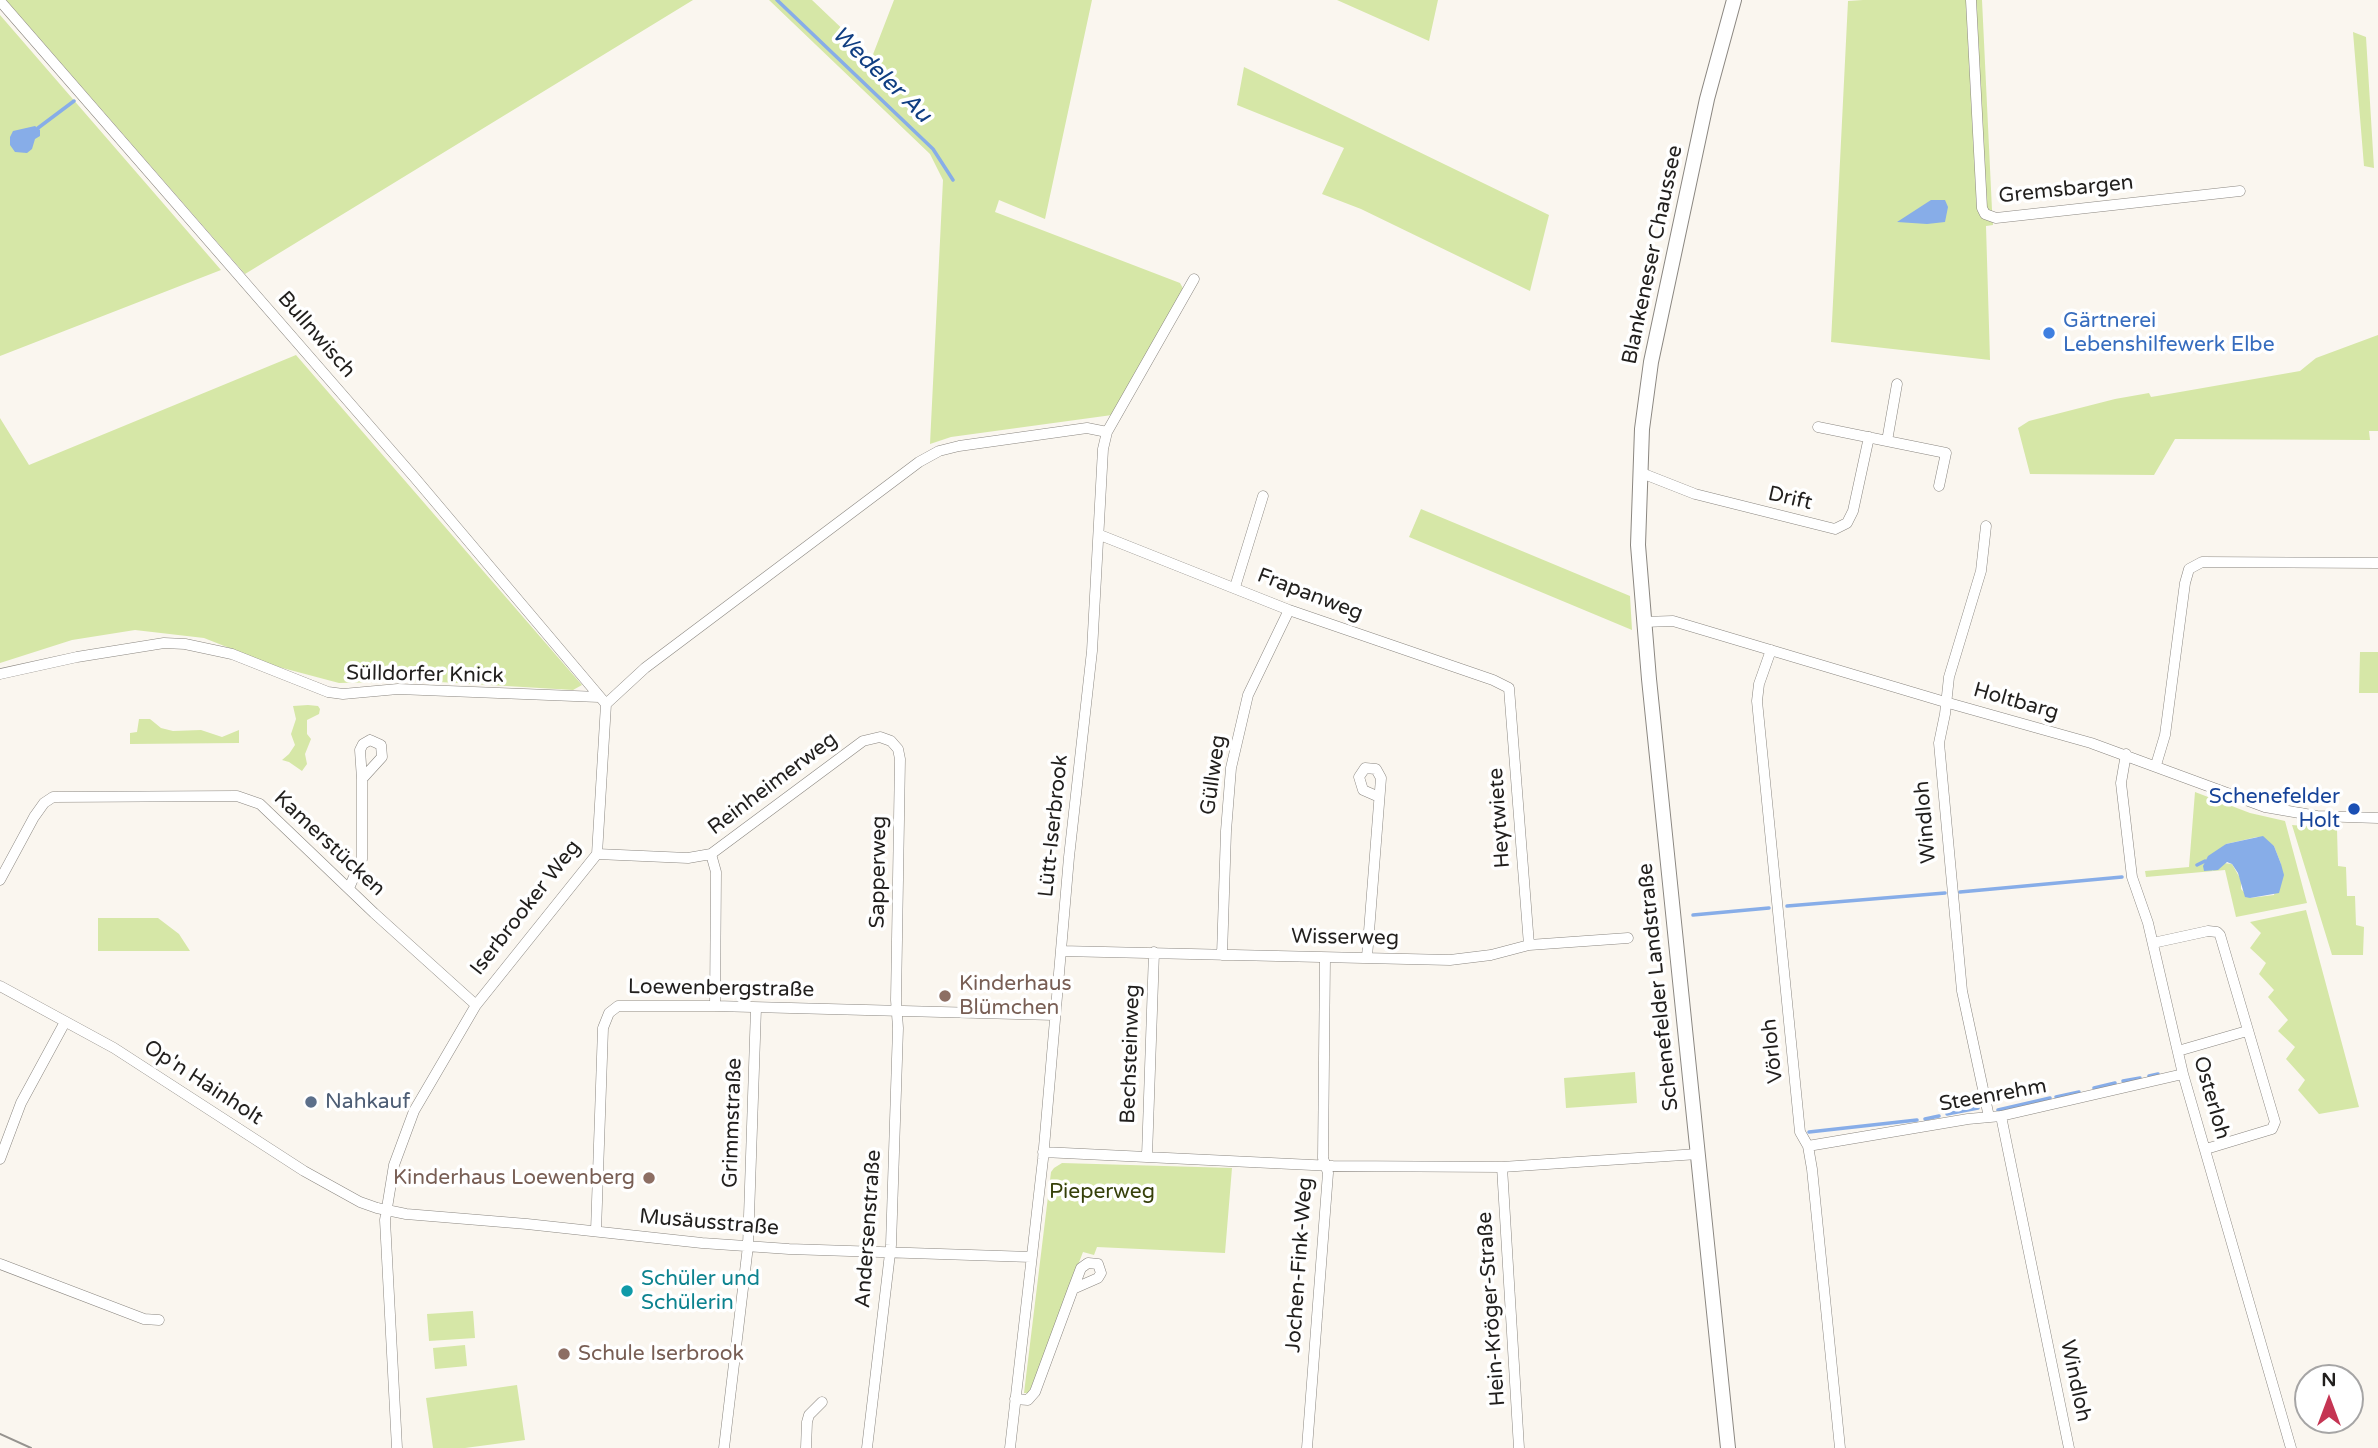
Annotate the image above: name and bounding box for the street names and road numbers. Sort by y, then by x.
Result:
street label: Blankeneser Chaussee [1617,143,1689,367]
street label: Gremsbargen [1997,170,2135,210]
street label: Bullnwisch [272,287,360,383]
street label: Drift [1765,482,1815,516]
street label: Frapanweg [1254,563,1366,627]
street label: Sülldorfer Knick [346,661,504,689]
street label: Holtbarg [1970,678,2062,726]
street label: Reinheimerweg [703,727,843,841]
street label: Güllweg [1196,733,1232,817]
street label: Lütt-Iserbrook [1034,753,1074,899]
street label: Heytwiete [1484,767,1516,869]
street label: Windloh [1910,780,1942,864]
street label: Kamerstücken [268,786,390,902]
street label: Sapperweg [865,815,893,929]
street label: Iserbrooker Weg [465,835,587,981]
street label: Schenefelder Landstraße [1633,862,1685,1112]
street label: Wisserweg [1291,924,1399,952]
street label: Loewenbergstraße [628,975,814,1003]
street label: Bechsteinweg [1116,984,1146,1124]
street label: Vörloh [1757,1017,1789,1085]
street label: Op'n Hainholt [139,1035,267,1131]
street label: Osterloh [2187,1053,2235,1143]
street label: Grimmstraße [718,1057,748,1189]
street label: Steenrehm [1937,1074,2049,1118]
street label: Andersenstraße [851,1149,887,1309]
street label: Jochen-Fink-Weg [1281,1176,1319,1354]
street label: Musäusstraße [638,1204,780,1242]
street label: Hein-Kröger-Straße [1473,1211,1511,1407]
street label: Windloh [2054,1338,2096,1424]

